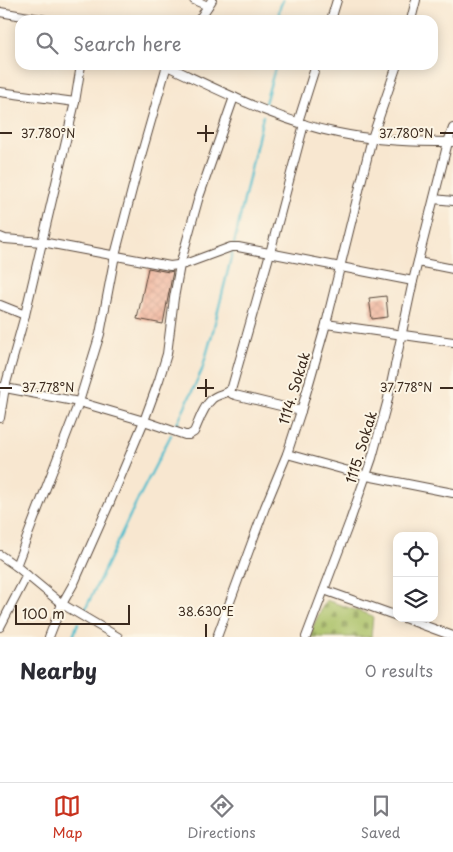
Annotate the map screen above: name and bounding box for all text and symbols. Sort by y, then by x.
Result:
search box [15,15,438,70]
icon: search [33,29,61,57]
text: Search here [73,29,182,57]
text: 37.780°N [21,124,75,142]
text: 37.780°N [379,124,433,142]
street label: 1114. Sokak [273,349,315,427]
text: 37.778°N [22,378,74,396]
text: 37.778°N [380,378,432,396]
street label: 1115. Sokak [340,408,382,486]
map controls [393,532,438,622]
button: locate [393,532,438,577]
button: layers [393,577,438,622]
scale bar [15,602,130,625]
text: 38.630°E [178,602,234,620]
text: 100 m [22,603,65,624]
text: Nearby [20,654,97,686]
text: 0 results [365,658,433,682]
tab: Map [53,792,82,843]
tab: Directions [188,792,256,843]
tab: Saved [361,792,400,843]

